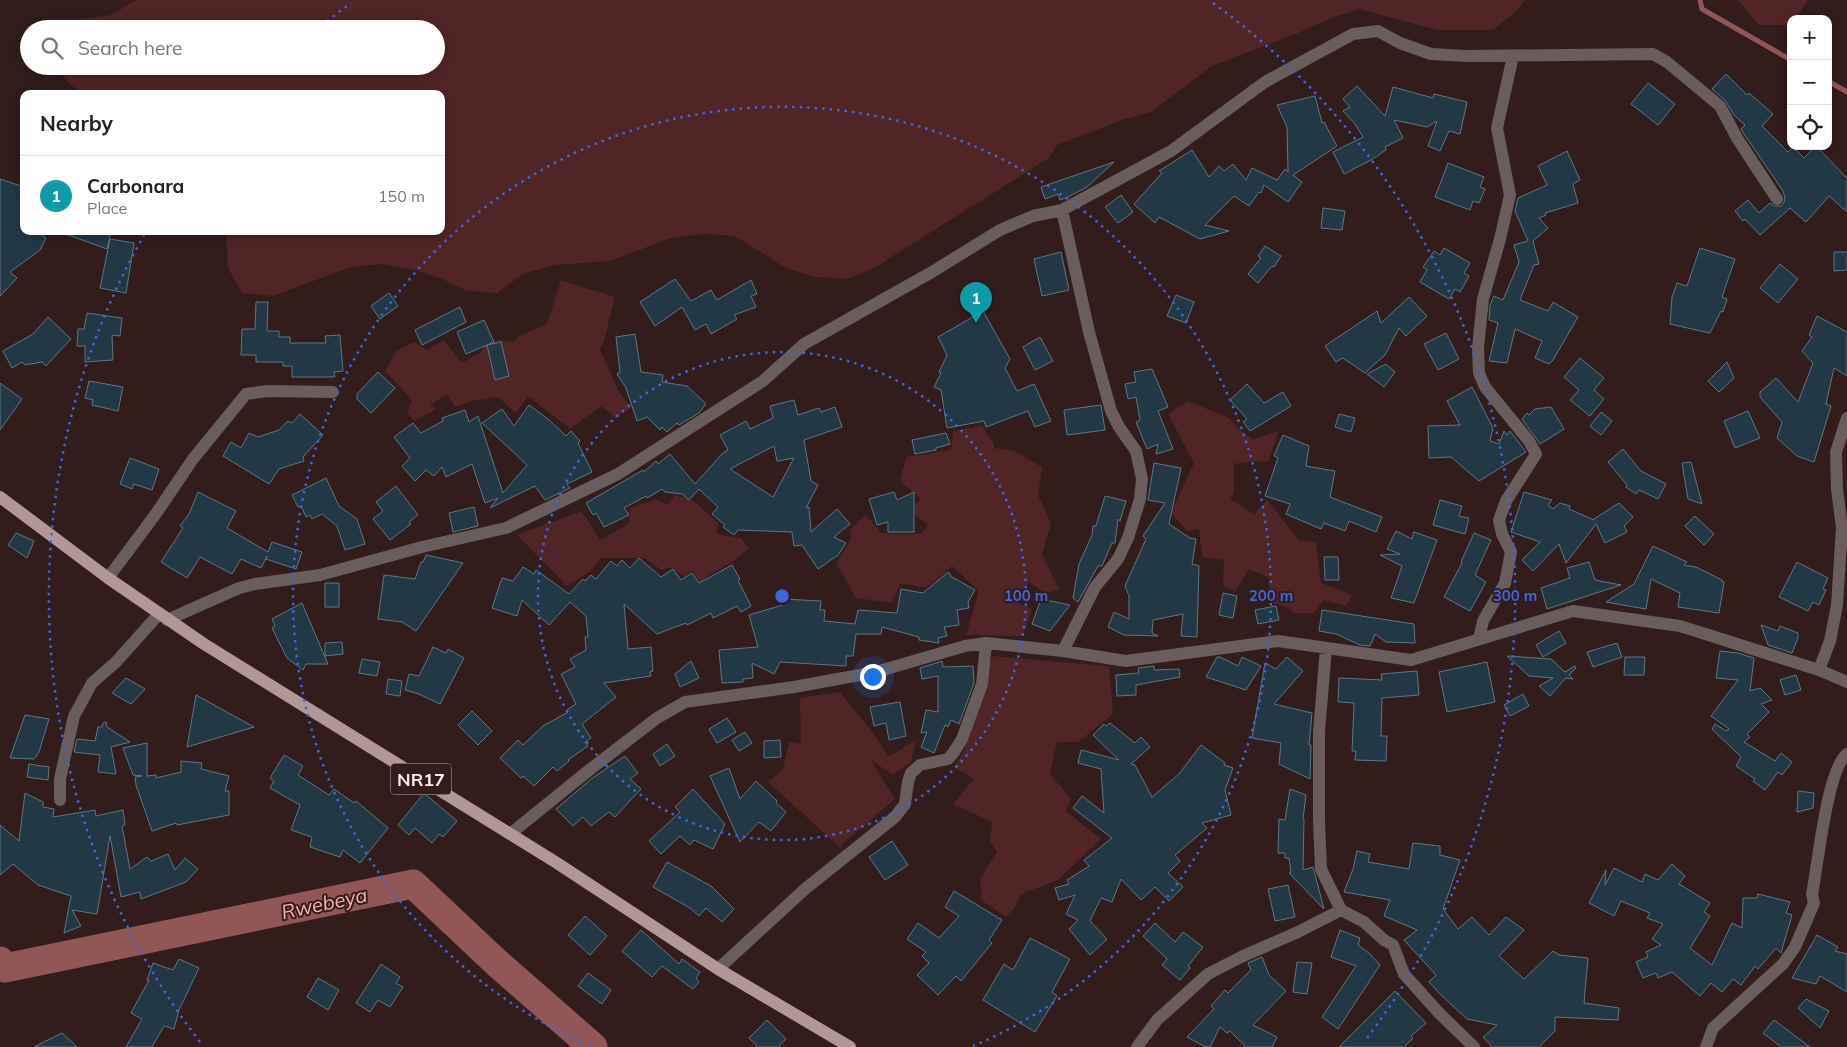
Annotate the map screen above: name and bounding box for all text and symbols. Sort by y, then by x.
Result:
map controls [1787,15,1832,150]
button: + [1787,15,1832,60]
search box [20,20,445,75]
icon: search [38,34,66,62]
text: Search here [78,36,182,60]
button: − [1787,60,1832,105]
button: locate [1787,105,1832,150]
text: Nearby [40,110,113,136]
text: Carbonara [87,174,184,198]
text: 1 [51,186,61,206]
text: 150 m [378,186,425,206]
text: Place [87,198,127,218]
pin: 1 [960,282,992,323]
text: 100 m [1004,586,1048,605]
text: 200 m [1249,586,1293,605]
text: 300 m [1493,586,1537,605]
centre of rings [773,587,791,605]
your location [860,664,886,690]
road number: NR17 [391,764,451,794]
water label: Rwebeya [279,882,369,924]

